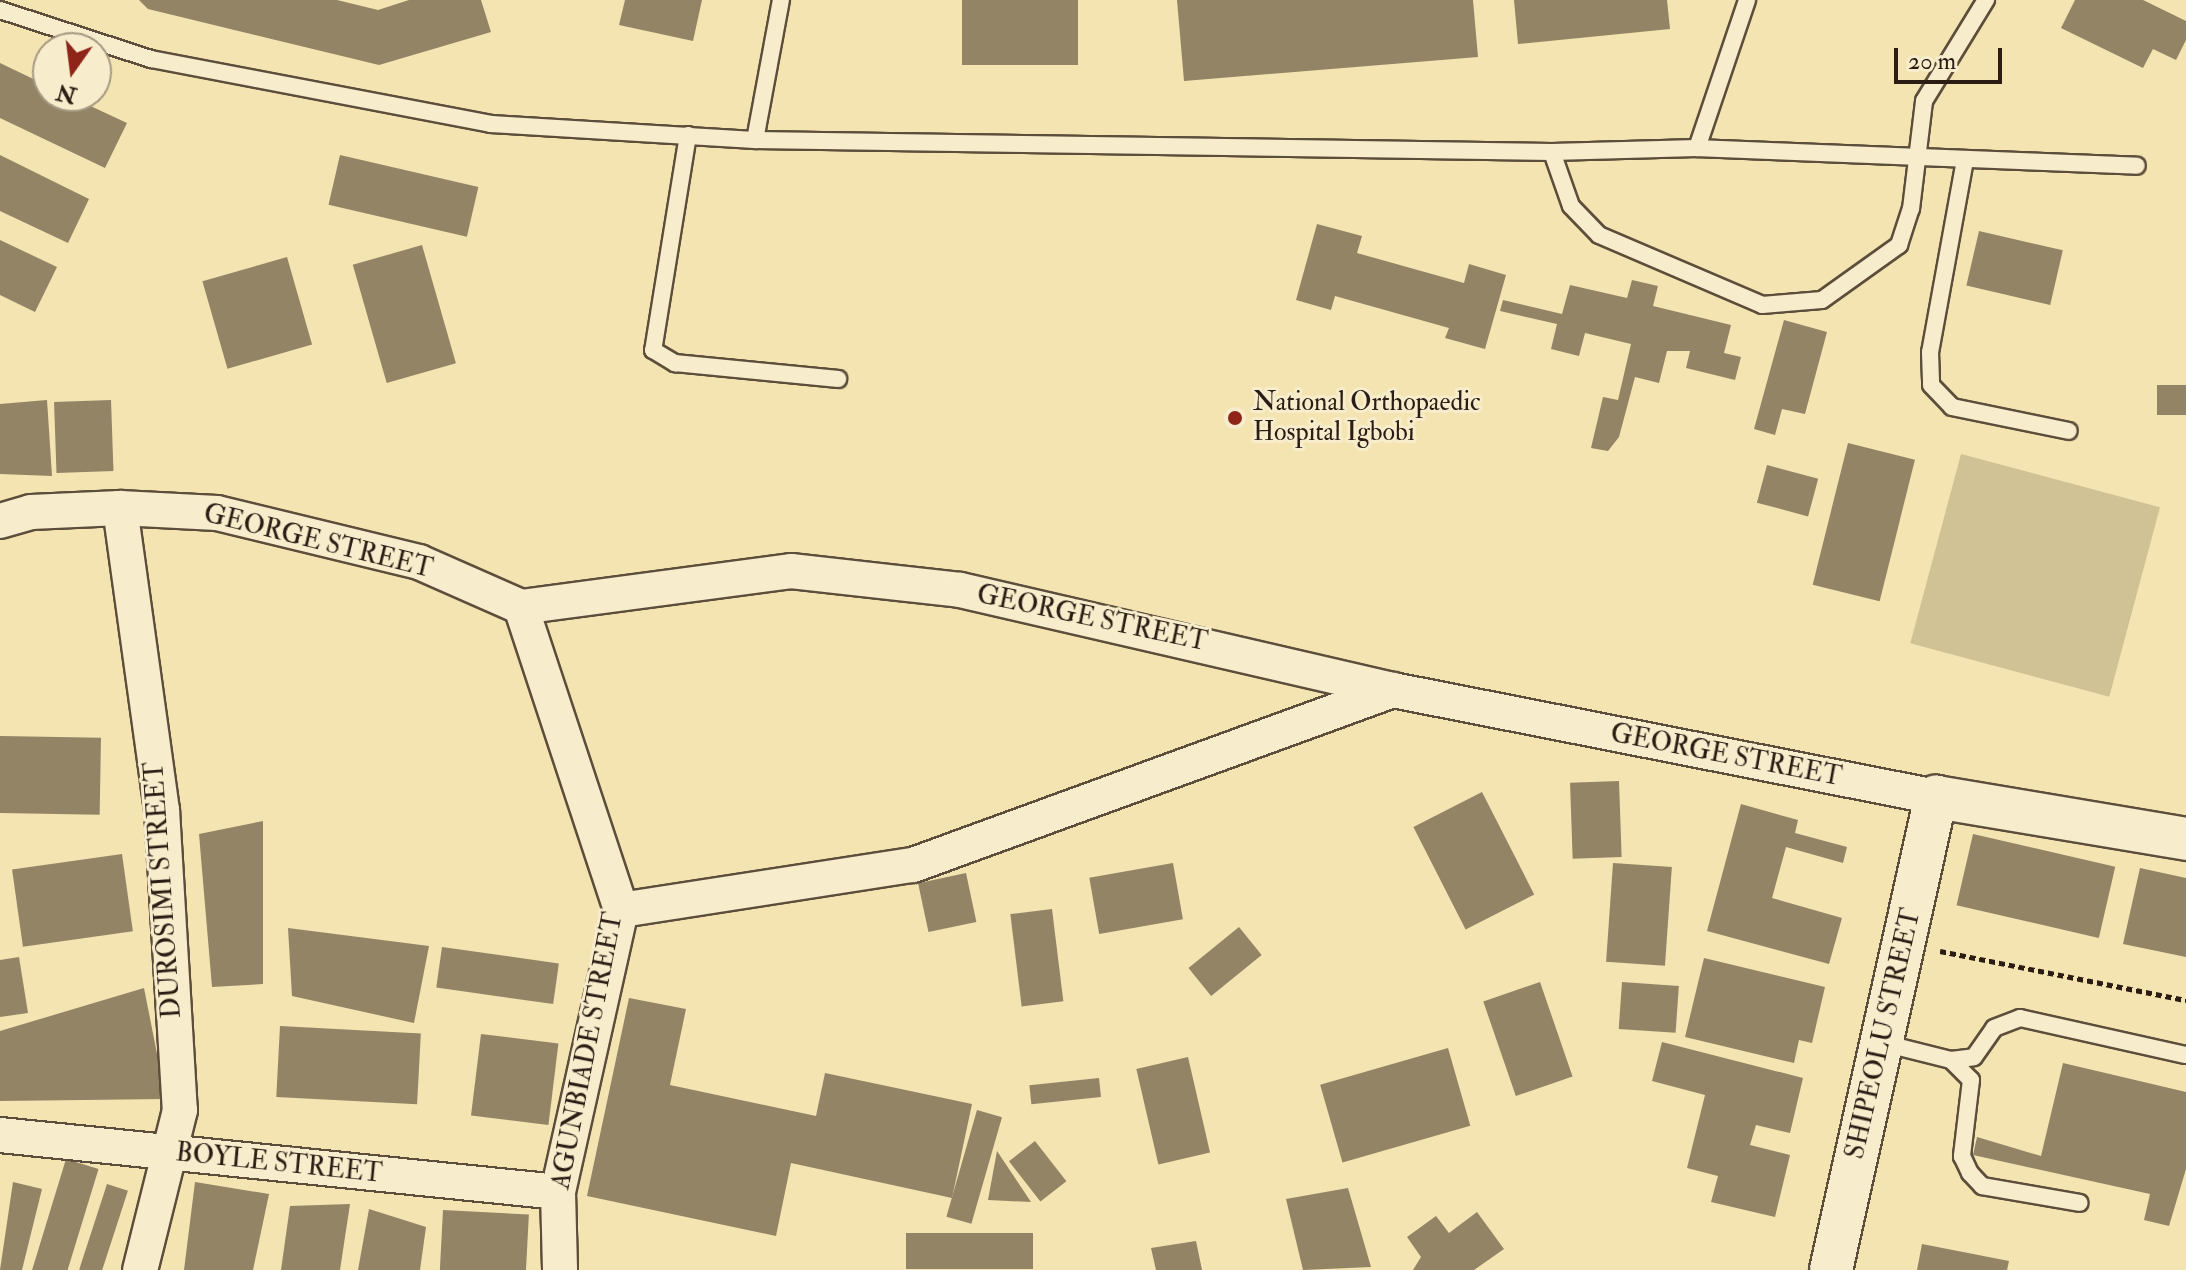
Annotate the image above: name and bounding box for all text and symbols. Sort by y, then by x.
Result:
north arrow [32,32,112,112]
scale bar [1898,32,2006,82]
text: 20 m [1908,46,1956,77]
text: N [54,77,80,109]
place label: National Orthopaedic Hospital Igbobi [1253,387,1480,448]
marker: National Orthopaedic Hospital Igbobi [1224,407,1246,429]
street label: GEORGE STREET [200,498,436,586]
street label: GEORGE STREET [974,579,1210,659]
street label: GEORGE STREET [1608,718,1844,794]
street label: DUROSIMI STREET [139,761,189,1019]
street label: SHIPEOLU STREET [1840,906,1928,1162]
street label: AGUNBIADE STREET [546,910,630,1192]
street label: BOYLE STREET [174,1138,384,1190]

